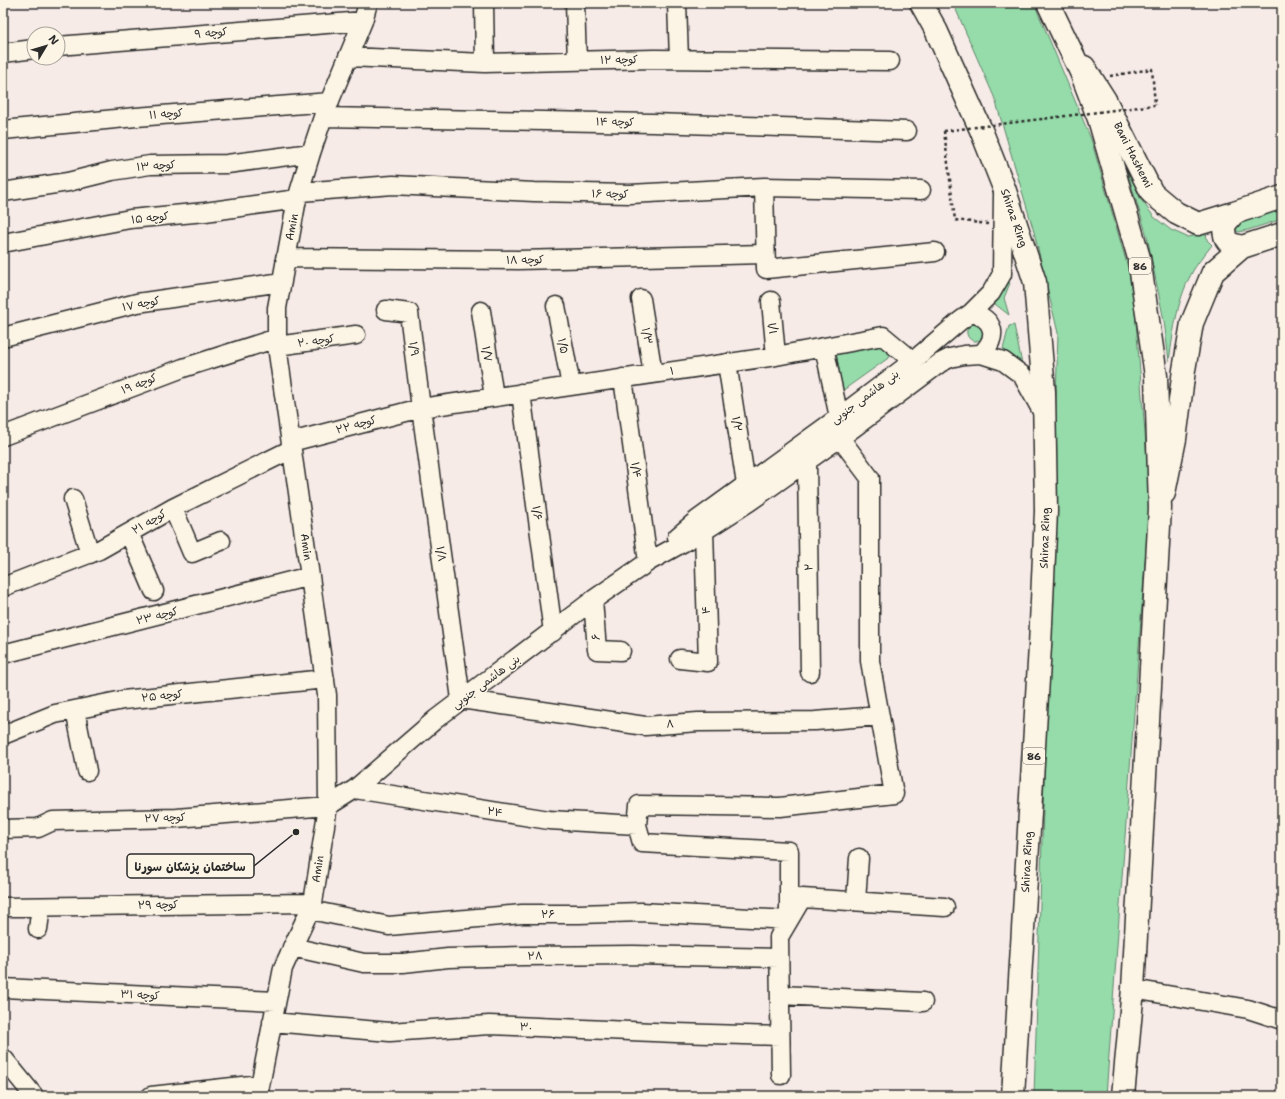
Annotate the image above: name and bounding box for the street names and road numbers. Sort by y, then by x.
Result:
street label: کوچه ۹ [194,24,228,42]
street label: کوچه ۱۲ [600,52,638,68]
street label: کوچه ۱۱ [148,105,184,123]
street label: کوچه ۱۴ [596,114,635,130]
street label: Bani Hashemi [1110,119,1156,191]
street label: کوچه ۱۳ [136,157,176,175]
street label: کوچه ۱۶ [591,186,629,202]
street label: Shiraz Ring [997,187,1031,250]
street label: کوچه ۱۵ [130,209,170,227]
street label: Amin [282,212,302,242]
street label: کوچه ۱۸ [506,252,544,268]
road number: 86 [1129,258,1151,274]
street label: کوچه ۱۷ [121,293,161,315]
street label: ۱/۱ [765,321,781,335]
street label: ۱/۳ [638,326,656,346]
street label: کوچه ۲۰ [297,331,336,351]
street label: ۱/۵ [554,337,572,355]
street label: ۱/۹ [406,341,422,357]
street label: ۱/۷ [478,345,496,363]
street label: ۱ [669,363,675,379]
street label: بنی هاشمی جنوبی [828,366,902,428]
street label: کوچه ۱۹ [119,370,159,398]
street label: کوچه ۲۲ [334,412,378,438]
street label: ۱/۲ [728,415,746,433]
street label: ۱/۴ [627,461,645,479]
street label: ۱/۶ [529,505,545,522]
street label: کوچه ۲۱ [129,506,169,538]
street label: Shiraz Ring [1036,507,1054,569]
street label: Amin [297,533,315,562]
street label: ۱/۸ [432,545,450,563]
street label: ۲ [801,563,817,571]
street label: کوچه ۲۳ [135,603,180,628]
street label: ۴ [698,606,714,614]
street label: ۶ [588,633,604,641]
street label: بنی هاشمی جنوبی [449,651,523,713]
street label: کوچه ۲۵ [141,686,184,706]
street label: ۸ [666,716,674,732]
road number: 86 [1023,748,1045,764]
street label: ۲۴ [486,803,504,821]
street label: کوچه ۲۷ [144,810,186,826]
street label: Shiraz Ring [1018,831,1036,893]
street label: Amin [308,854,328,884]
street label: کوچه ۲۹ [138,897,179,913]
street label: ۲۶ [541,907,555,922]
street label: ۲۸ [527,948,543,964]
street label: کوچه ۳۱ [120,986,160,1004]
street label: ۳۰ [519,1019,533,1035]

